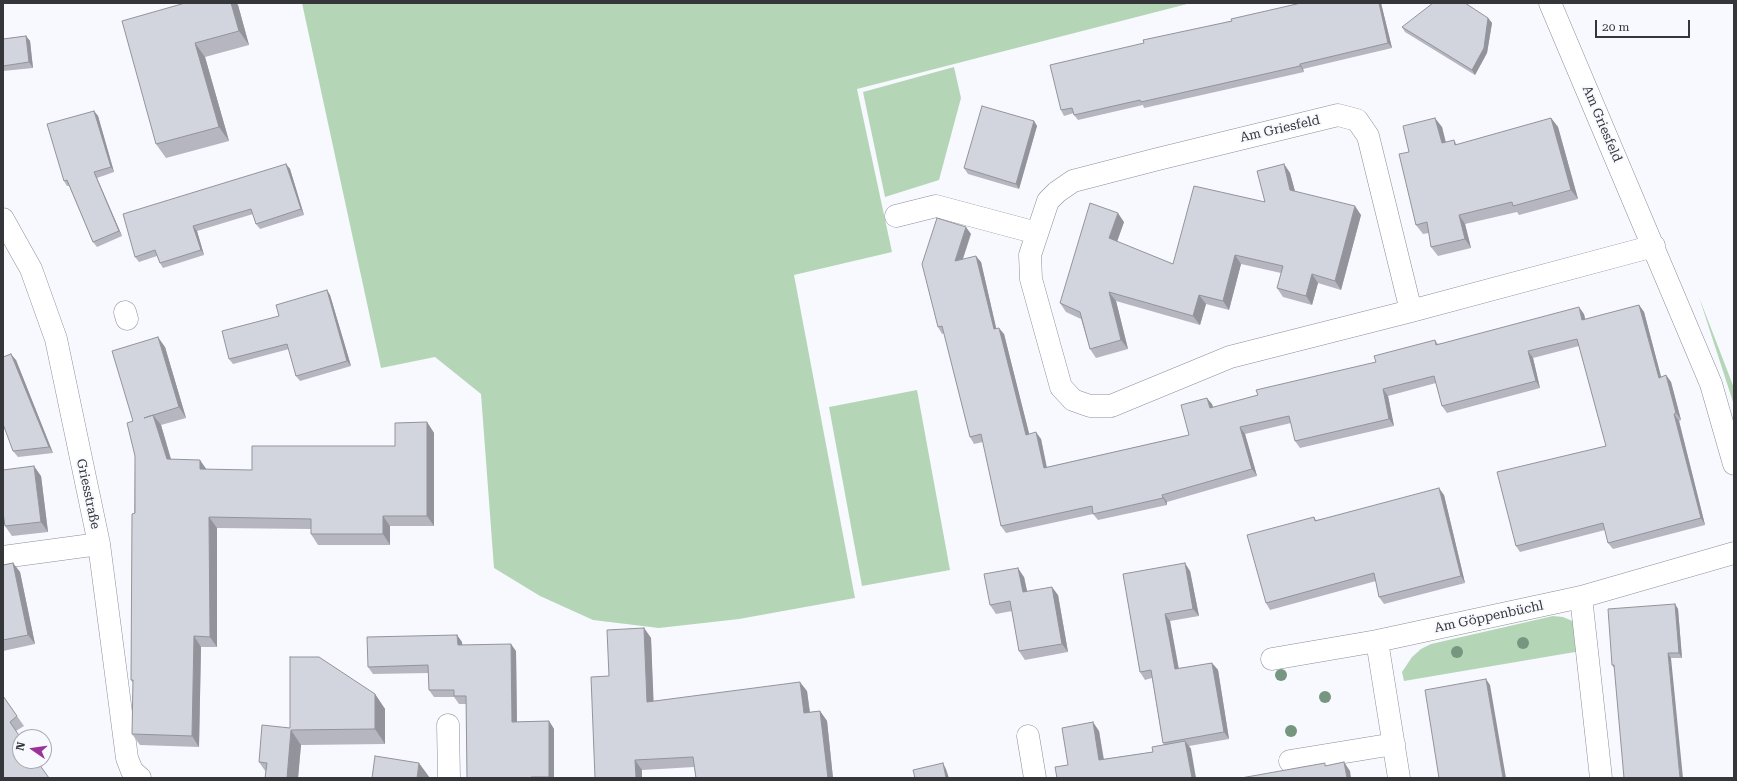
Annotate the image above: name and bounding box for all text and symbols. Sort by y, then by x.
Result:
scale bar [1597,12,1692,38]
text: 20 m [1602,20,1629,34]
street label: Am Griesfeld [1579,83,1625,165]
street label: Am Griesfeld [1239,112,1321,146]
street label: Griesstraße [73,457,103,531]
street label: Am Göppenbüchl [1433,598,1545,636]
north arrow [12,729,52,769]
text: N [14,741,28,752]

